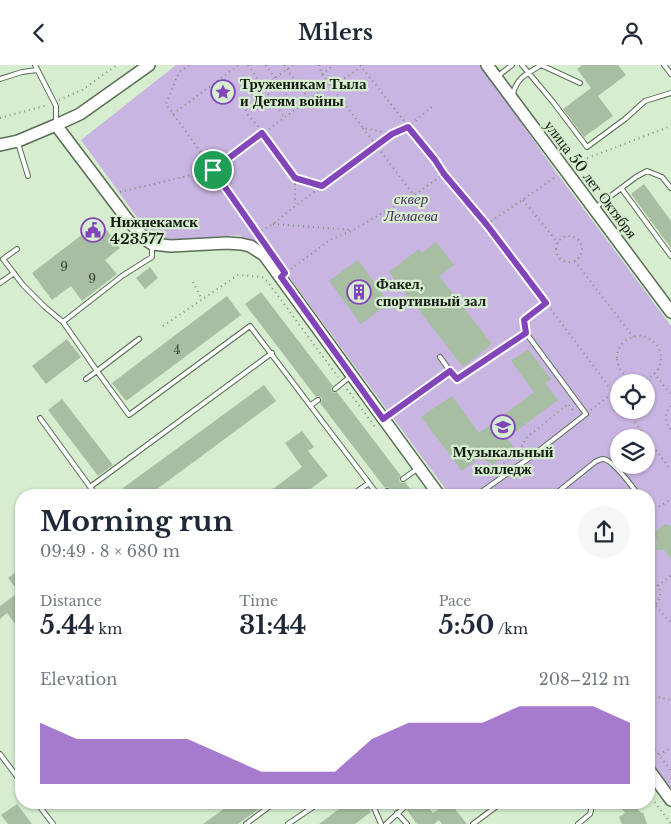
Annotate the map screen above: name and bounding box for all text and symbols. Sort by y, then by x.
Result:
icon: back [25,19,53,47]
text: Milers [298,19,373,46]
icon: person [618,19,646,47]
place label: Труженикам Тыла и Детям войны [240,74,367,110]
place icon: Труженикам Тыла и Детям войны [210,79,236,105]
street label: улица 50 лет Октября [540,116,642,242]
pin [192,149,234,191]
icon: arrive [199,156,227,184]
park label: сквер Лемаева [383,189,438,225]
place label: Нижнекамск 423577 [110,212,198,248]
public building icon: Нижнекамск 423577 [80,217,106,243]
house number: 9 [60,259,68,274]
house number: 9 [88,271,96,286]
place label: Факел, спортивный зал [376,274,487,310]
building icon: Факел, спортивный зал [346,279,372,305]
house number: 4 [173,342,181,357]
map controls [610,374,655,474]
button: locate [610,374,655,419]
school or university icon: Музыкальный колледж [490,414,516,440]
button: layers [610,429,655,474]
place label: Музыкальный колледж [453,442,554,478]
text: Morning run [40,504,233,539]
button: share [578,506,630,558]
text: 09:49 · 8 × 680 m [40,541,180,561]
text: Distance [40,592,102,610]
text: Time [239,592,278,610]
text: Pace [439,592,471,610]
text: 5.44 [40,610,95,641]
text: 31:44 [239,610,306,641]
text: 5:50 [439,610,494,641]
text: km [95,620,122,638]
text: /km [494,620,528,638]
text: Elevation [40,669,117,689]
text: 208–212 m [539,669,630,689]

